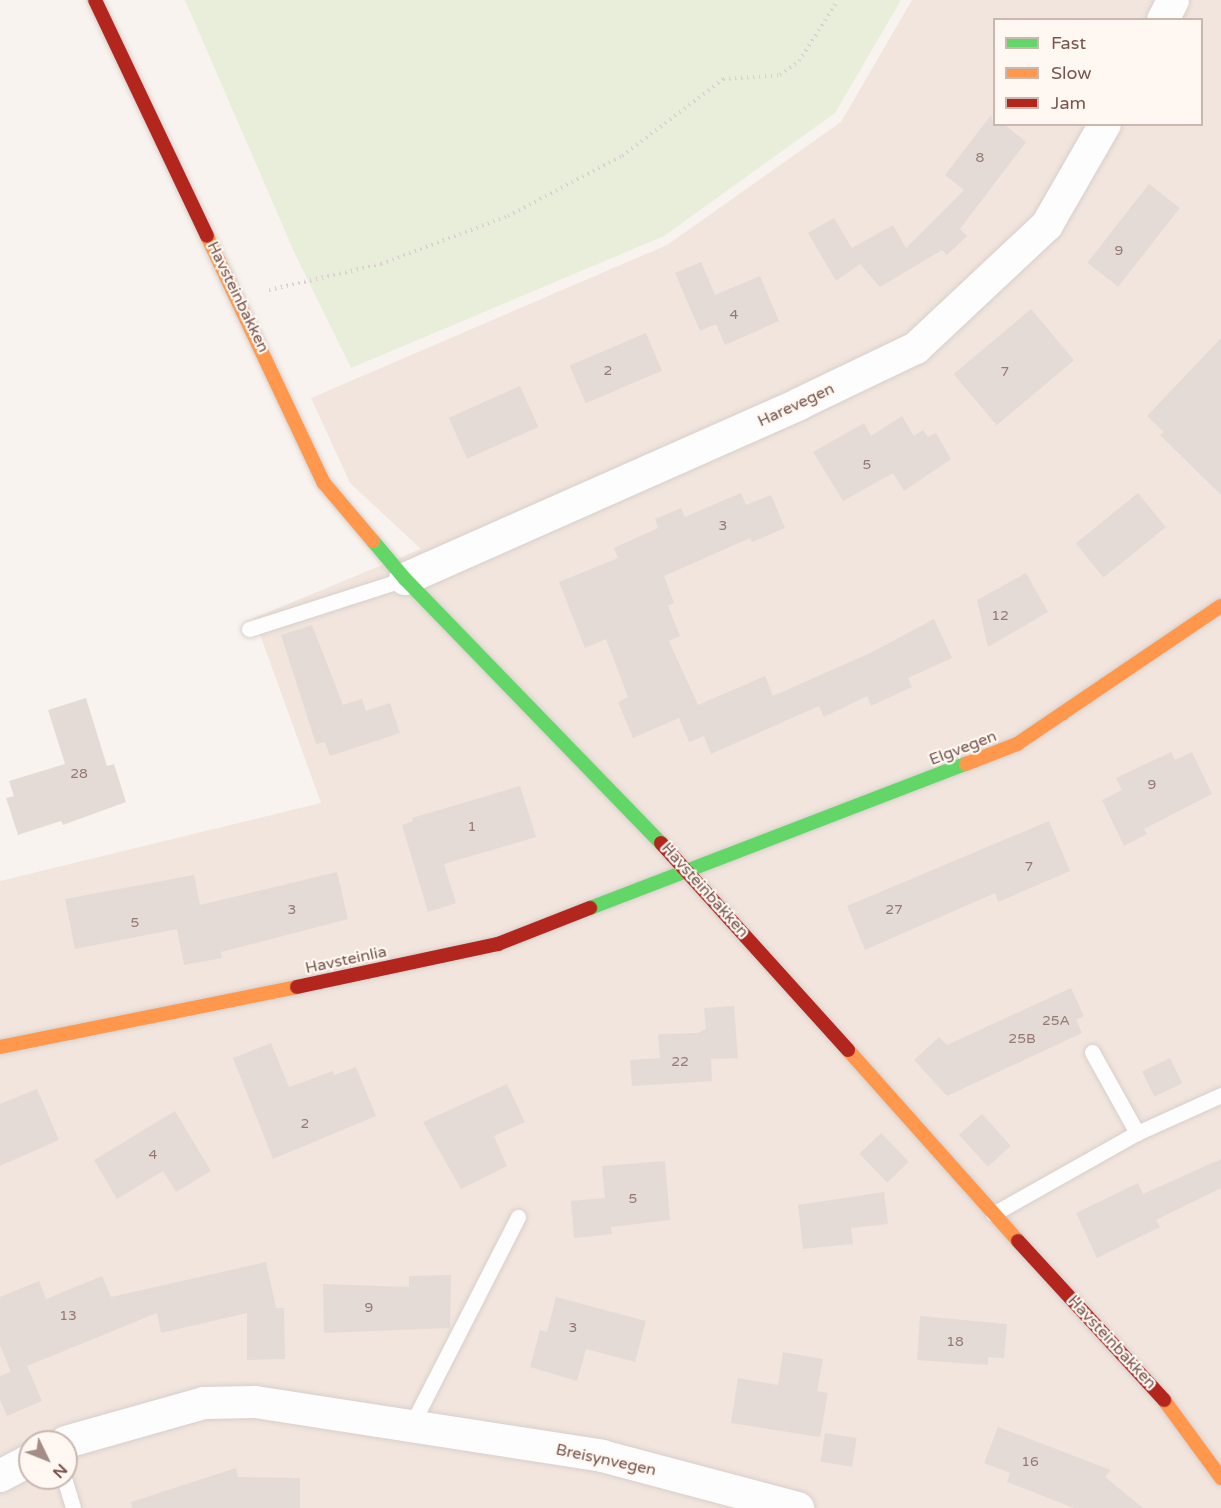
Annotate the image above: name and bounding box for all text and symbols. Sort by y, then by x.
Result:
legend [993,18,1203,126]
text: Fast [1051,32,1086,54]
text: Slow [1051,62,1092,84]
text: Jam [1051,92,1086,114]
house number: 8 [976,150,984,166]
street label: Havsteinbakken [203,238,273,356]
house number: 9 [1115,243,1123,259]
house number: 4 [730,307,738,323]
house number: 2 [604,363,612,379]
house number: 7 [1001,364,1009,380]
street label: Harevegen [755,379,837,431]
house number: 5 [863,457,871,473]
house number: 3 [719,518,727,534]
house number: 12 [991,608,1009,624]
street label: Elgvegen [927,726,999,770]
house number: 28 [70,766,88,782]
house number: 9 [1148,777,1156,793]
house number: 1 [468,819,476,835]
street label: Havsteinbakken [657,839,753,941]
house number: 7 [1025,859,1033,875]
house number: 3 [288,902,296,918]
house number: 27 [885,902,903,918]
house number: 5 [131,915,139,931]
street label: Havsteinlia [304,942,388,978]
house number: 25A [1042,1013,1070,1029]
house number: 25B [1008,1031,1036,1047]
house number: 22 [671,1054,689,1070]
house number: 2 [301,1116,309,1132]
house number: 4 [149,1147,157,1163]
house number: 5 [629,1191,637,1207]
street label: Havsteinbakken [1064,1291,1160,1393]
house number: 9 [365,1300,373,1316]
house number: 13 [59,1308,77,1324]
house number: 3 [569,1320,577,1336]
house number: 18 [946,1334,964,1350]
north arrow [18,1430,78,1490]
street label: Breisynvegen [554,1440,658,1480]
house number: 16 [1021,1454,1039,1470]
text: N [48,1459,71,1482]

